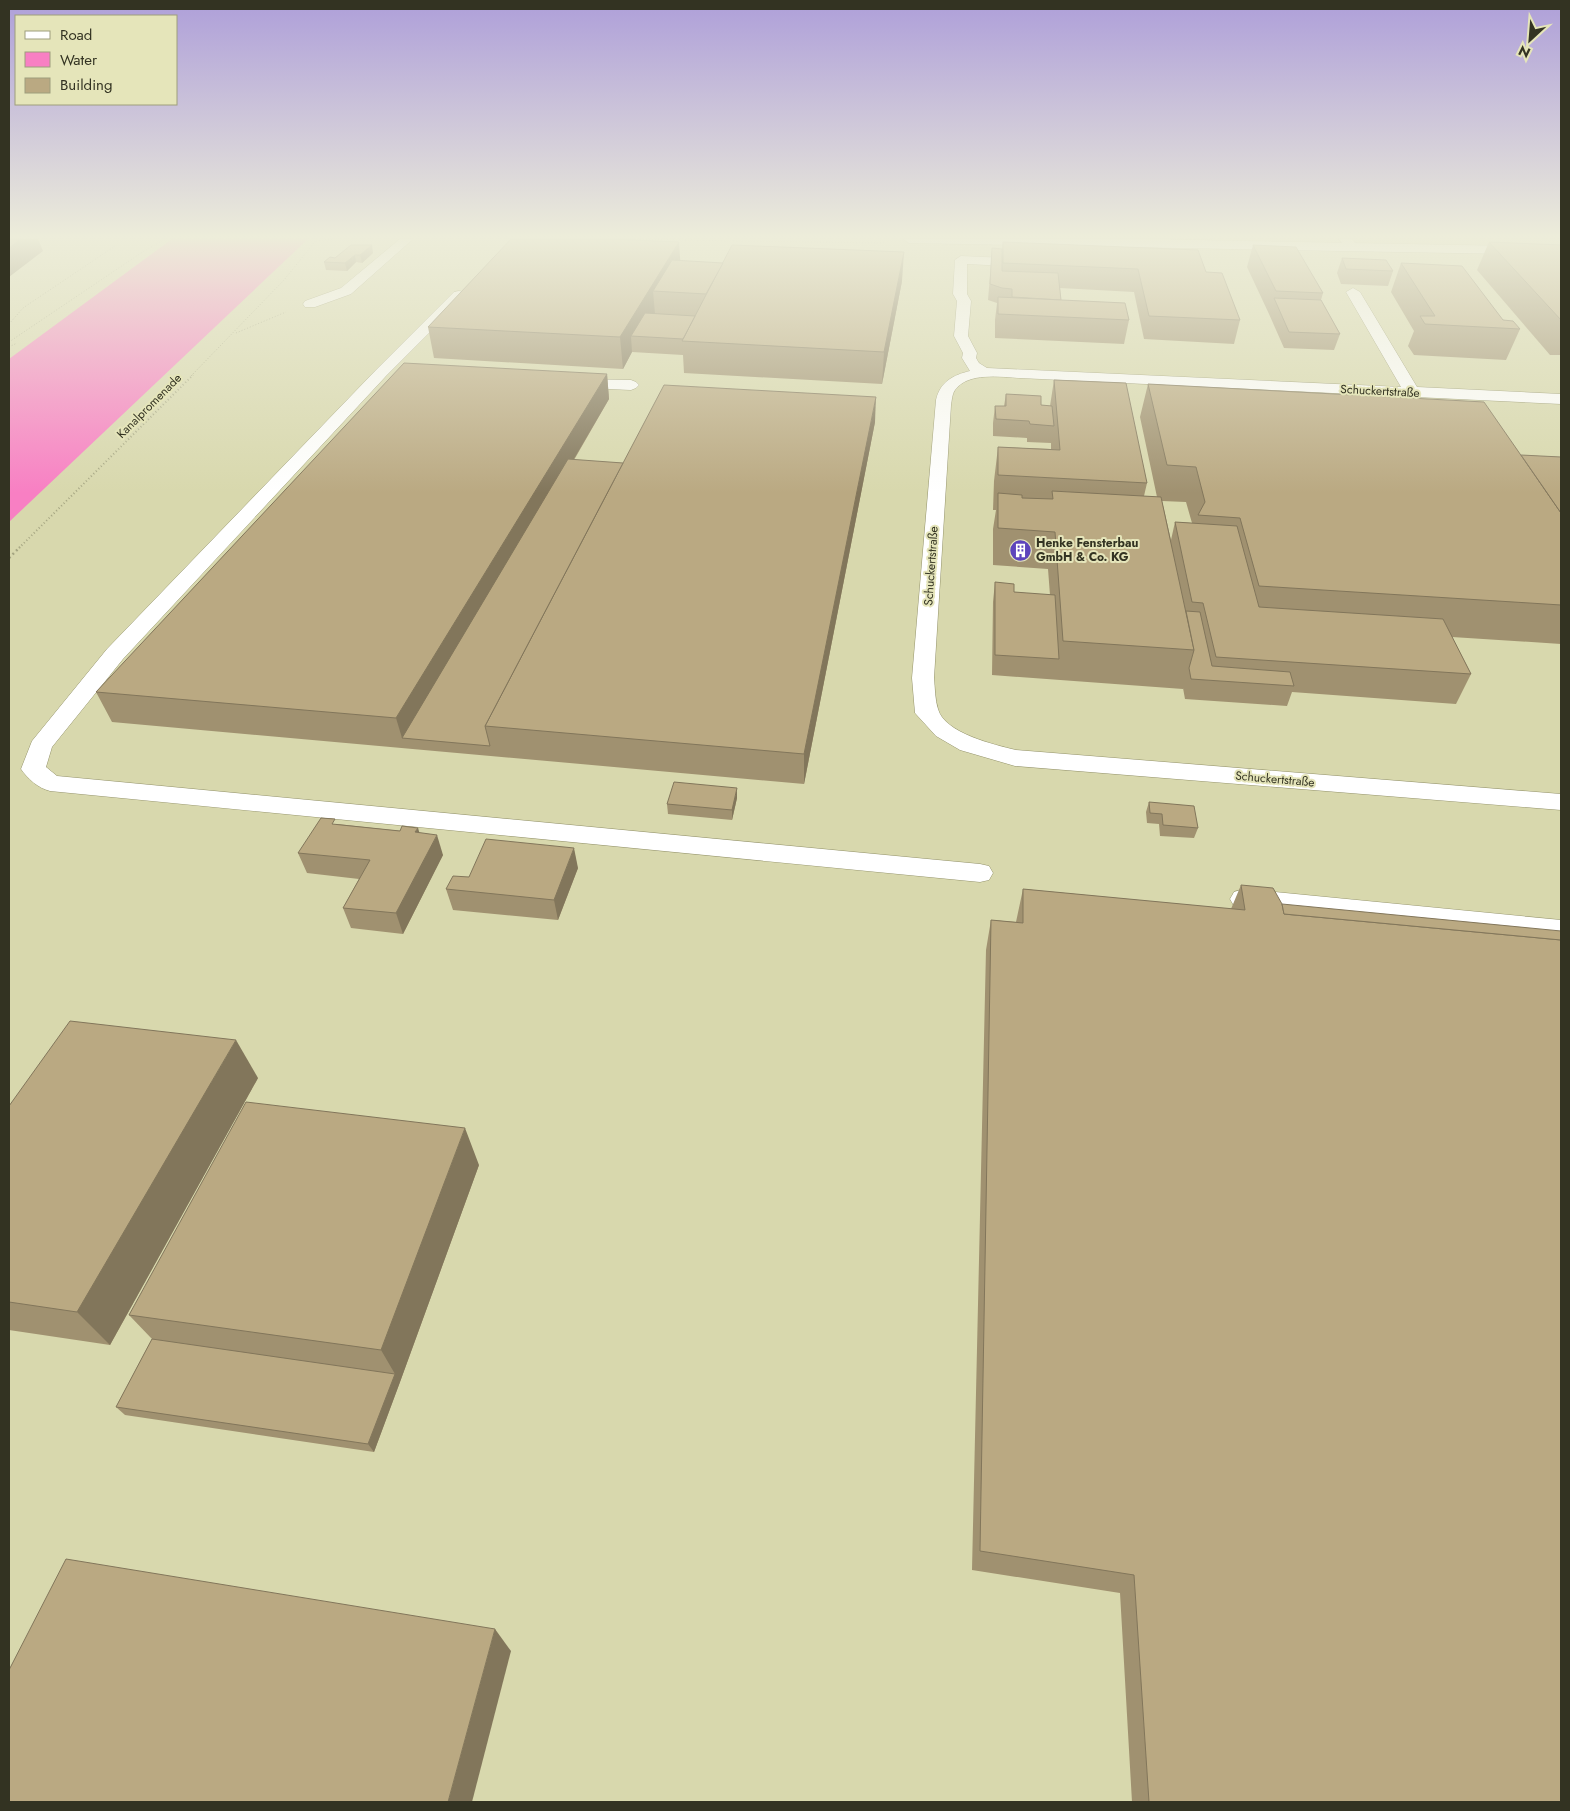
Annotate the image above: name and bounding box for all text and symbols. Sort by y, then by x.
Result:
legend [15,15,178,105]
north arrow [1505,15,1555,65]
text: Road [60,24,92,46]
text: N [1515,40,1534,63]
text: Water [60,49,98,71]
text: Building [60,74,112,96]
street label: Kanalpromenade [112,369,186,443]
street label: Schuckertstraße [1340,380,1420,402]
street label: Schuckertstraße [919,526,943,606]
place label: Henke Fensterbau GmbH & Co. KG [1036,534,1138,566]
building icon: Henke Fensterbau GmbH & Co. KG [1008,538,1032,562]
street label: Schuckertstraße [1235,767,1315,791]

